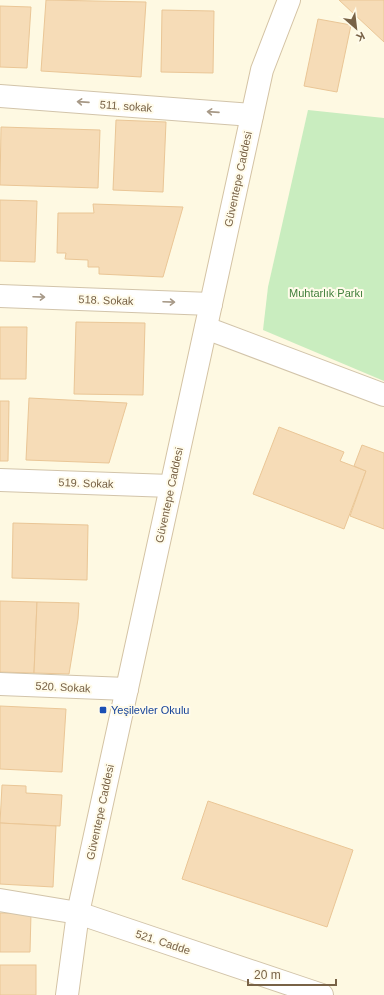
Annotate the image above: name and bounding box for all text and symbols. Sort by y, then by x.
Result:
north arrow [336,8,376,48]
text: K [354,30,367,44]
street label: 511. sokak [99,98,153,114]
one-way arrow [77,99,90,106]
one-way arrow [207,109,220,116]
street label: Güventepe Caddesi [222,130,254,228]
park label: Muhtarlık Parkı [289,287,363,299]
street label: 518. Sokak [78,293,134,307]
one-way arrow [32,294,45,301]
one-way arrow [162,298,175,306]
street label: Güventepe Caddesi [153,446,185,544]
street label: 519. Sokak [58,476,114,490]
street label: 520. Sokak [35,680,91,694]
place label: Yeşilevler Okulu [111,704,189,716]
marker: Yeşilevler Okulu [98,705,108,715]
street label: Güventepe Caddesi [84,763,116,861]
street label: 521. Cadde [134,928,192,956]
scale bar [248,961,336,987]
text: 20 m [254,968,281,982]

